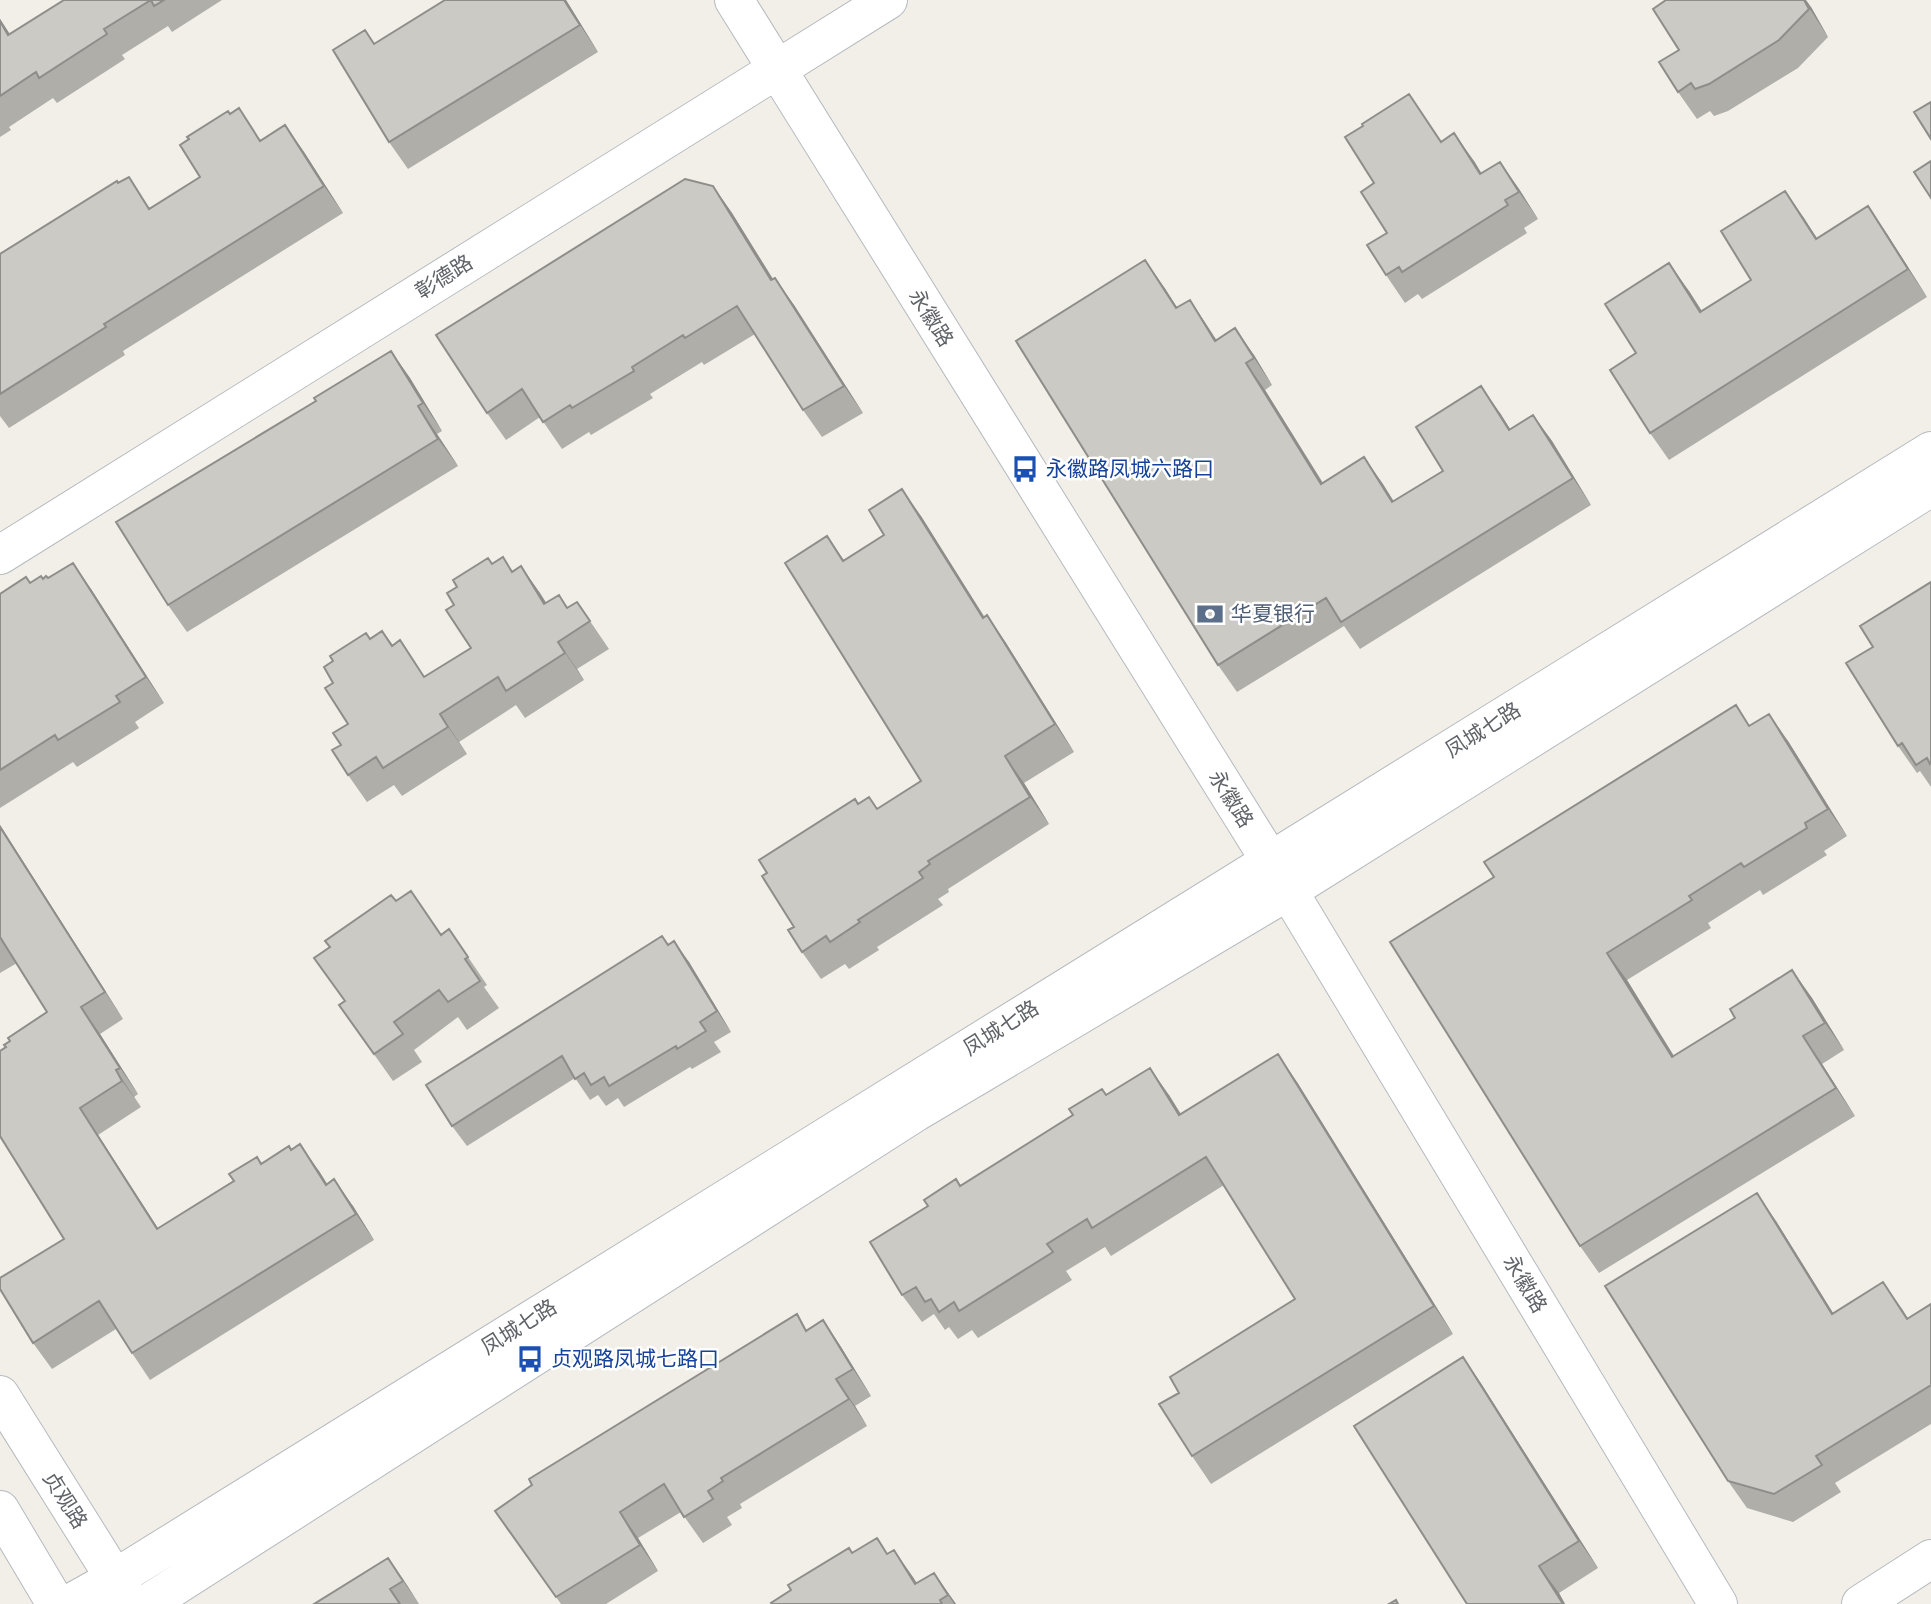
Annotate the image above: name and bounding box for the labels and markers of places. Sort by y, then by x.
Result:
bus stop icon: 永徽路凤城六路口 [1010,454,1040,484]
place label: 永徽路凤城六路口 [1046,456,1214,481]
bank icon: 华夏银行 [1195,599,1225,629]
place label: 华夏银行 [1231,601,1315,626]
bus stop icon: 贞观路凤城七路口 [515,1344,545,1374]
place label: 贞观路凤城七路口 [551,1346,719,1371]

